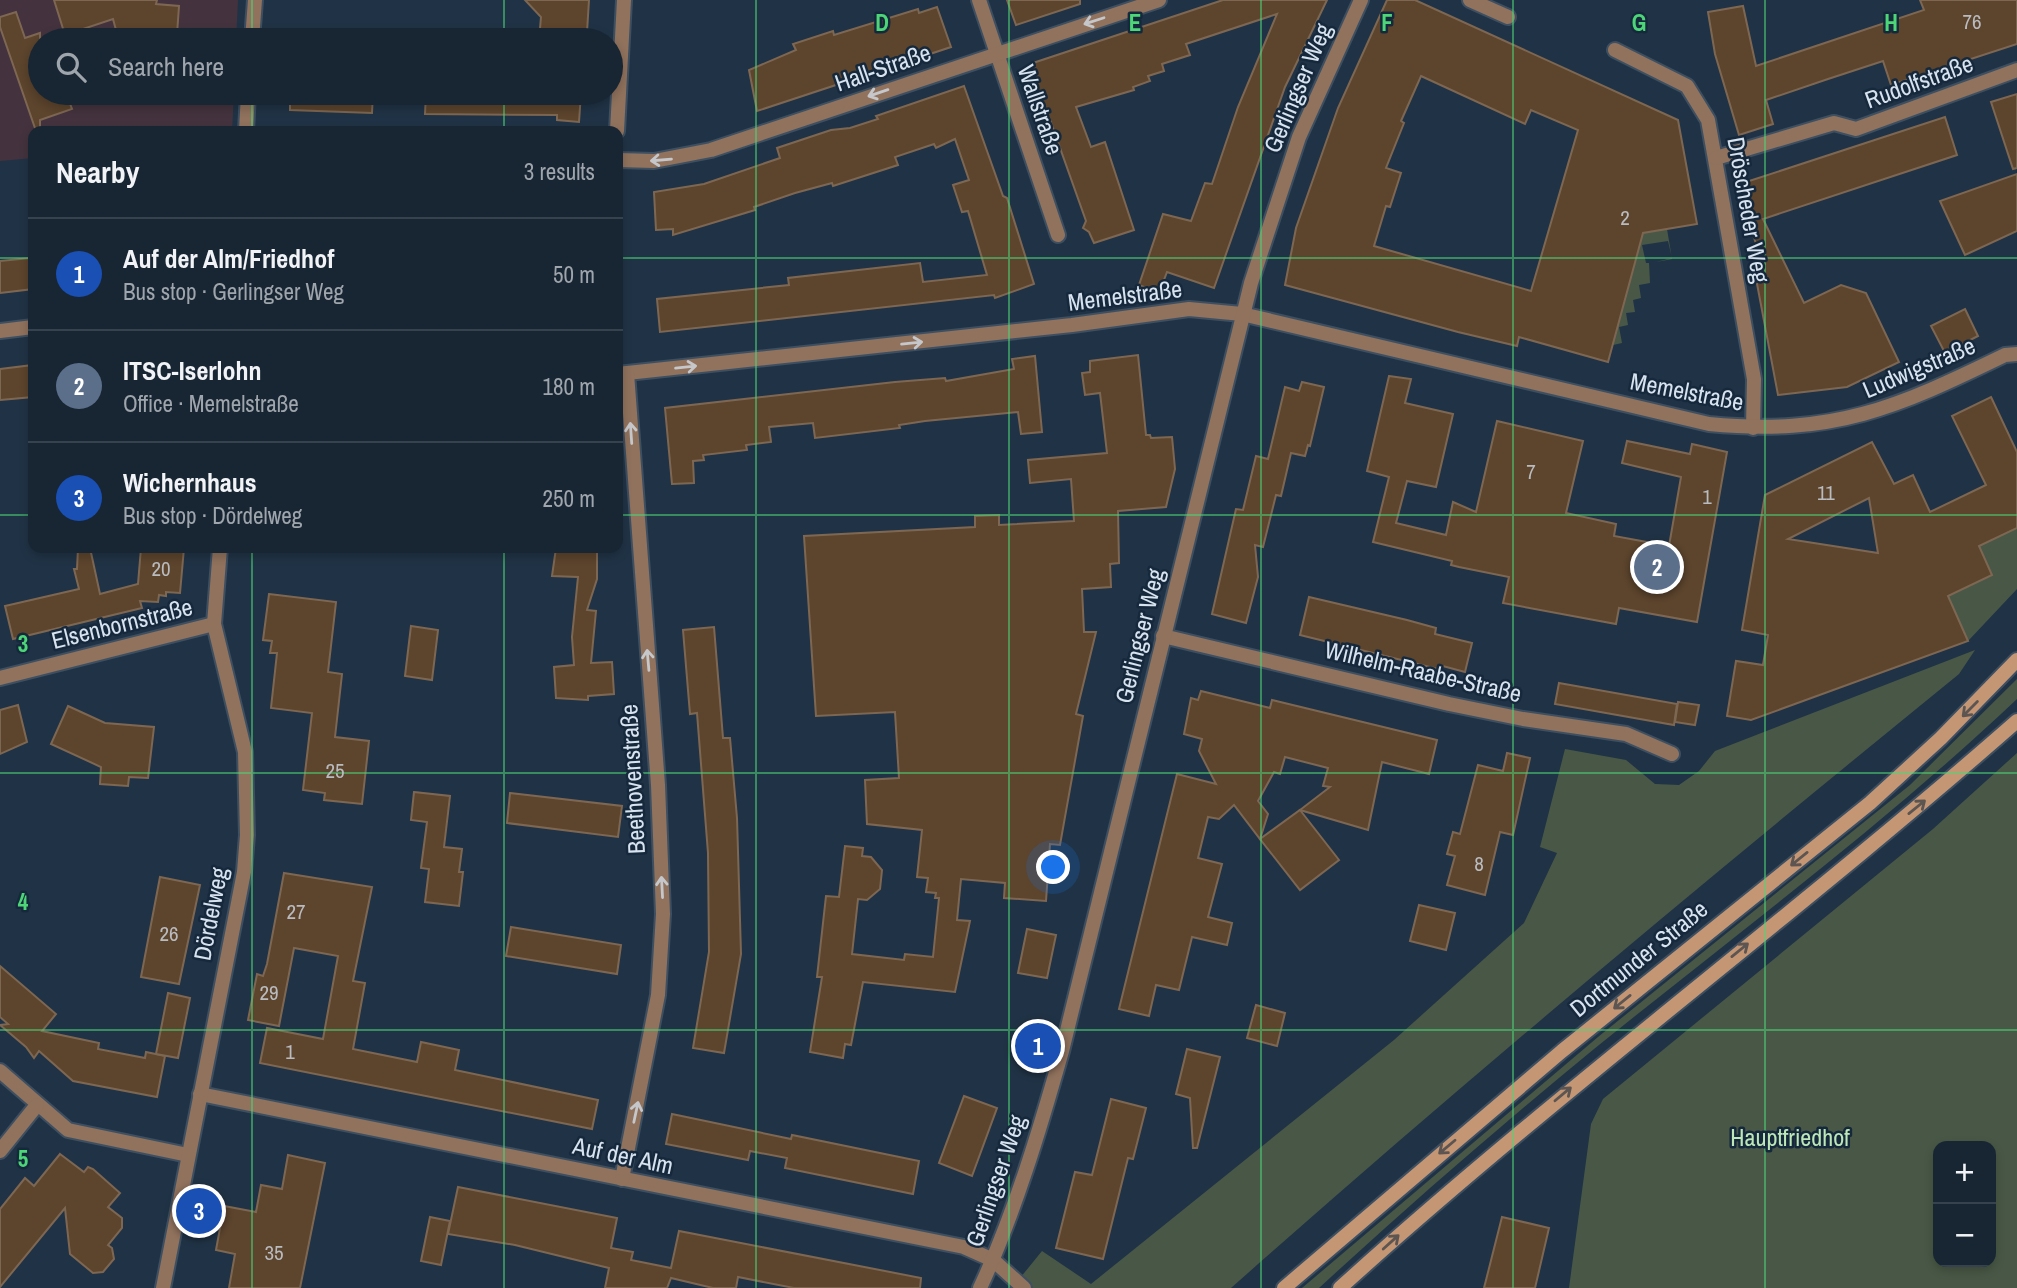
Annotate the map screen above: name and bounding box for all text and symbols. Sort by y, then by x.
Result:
text: D [875,7,889,38]
text: E [1129,7,1141,38]
text: F [1381,7,1393,38]
text: G [1632,7,1646,38]
text: H [1884,7,1898,38]
house number: 76 [1962,7,1982,36]
one-way arrow [1084,16,1106,28]
street label: Gerlingser Weg [1255,18,1339,157]
search box [28,28,623,105]
street label: Hall-Straße [830,36,935,98]
street label: Rudolfstraße [1860,47,1977,115]
icon: search [52,48,90,86]
text: Search here [108,49,224,84]
street label: Wallstraße [1011,60,1071,159]
one-way arrow [868,88,890,100]
street label: Dröscheder Weg [1720,135,1778,285]
text: Nearby [56,152,139,192]
one-way arrow [651,154,673,167]
text: 3 results [524,156,595,187]
house number: 2 [1620,203,1630,232]
text: Auf der Alm/Friedhof [123,241,334,276]
text: 1 [74,259,84,290]
text: 50 m [553,259,595,290]
street label: Memelstraße [1066,272,1184,318]
text: Bus stop · Gerlingser Weg [123,276,344,307]
street label: Ludwigstraße [1857,329,1980,405]
one-way arrow [900,336,923,349]
text: ITSC-Iserlohn [123,353,262,388]
one-way arrow [674,360,696,373]
street label: Memelstraße [1628,364,1747,418]
text: 2 [74,371,84,402]
text: 180 m [543,371,595,402]
text: Office · Memelstraße [123,388,299,419]
one-way arrow [624,422,637,445]
house number: 7 [1526,457,1536,486]
text: Wichernhaus [123,465,257,500]
house number: 11 [1817,478,1835,507]
house number: 1 [1702,482,1712,511]
text: 3 [74,483,84,514]
text: 250 m [543,483,595,514]
text: Bus stop · Dördelweg [123,500,302,531]
pin: 2 [1634,541,1680,593]
house number: 20 [151,554,171,583]
street label: Gerlingser Weg [1107,565,1171,706]
street label: Elsenbornstraße [48,590,196,656]
text: 3 [18,628,28,659]
street label: Wilhelm-Raabe-Straße [1322,633,1525,709]
one-way arrow [641,649,654,672]
one-way arrow [1961,700,1978,717]
street label: Beethovenstraße [612,703,652,855]
house number: 25 [325,756,345,785]
one-way arrow [1907,800,1925,815]
house number: 8 [1474,849,1484,878]
your location [1036,850,1070,884]
one-way arrow [1791,852,1809,867]
street label: Dördelweg [185,865,235,963]
one-way arrow [655,876,668,899]
text: 4 [18,886,29,917]
street label: Dortmunder Straße [1563,893,1714,1024]
house number: 27 [286,897,306,926]
house number: 26 [159,919,179,948]
one-way arrow [1730,942,1748,958]
house number: 29 [259,978,279,1007]
one-way arrow [1614,994,1632,1010]
pin: 1 [1015,1020,1061,1072]
house number: 1 [285,1037,295,1066]
one-way arrow [1554,1086,1572,1102]
one-way arrow [630,1101,644,1124]
street label: Gerlingser Weg [958,1110,1033,1251]
park label: Hauptfriedhof [1730,1121,1850,1153]
street label: Auf der Alm [569,1129,676,1181]
one-way arrow [1438,1139,1456,1155]
map controls [1933,1141,1996,1267]
button: + [1933,1141,1996,1204]
text: 5 [18,1143,28,1174]
pin: 3 [176,1185,222,1237]
button: − [1933,1204,1996,1267]
one-way arrow [1382,1234,1400,1250]
house number: 35 [264,1238,284,1267]

